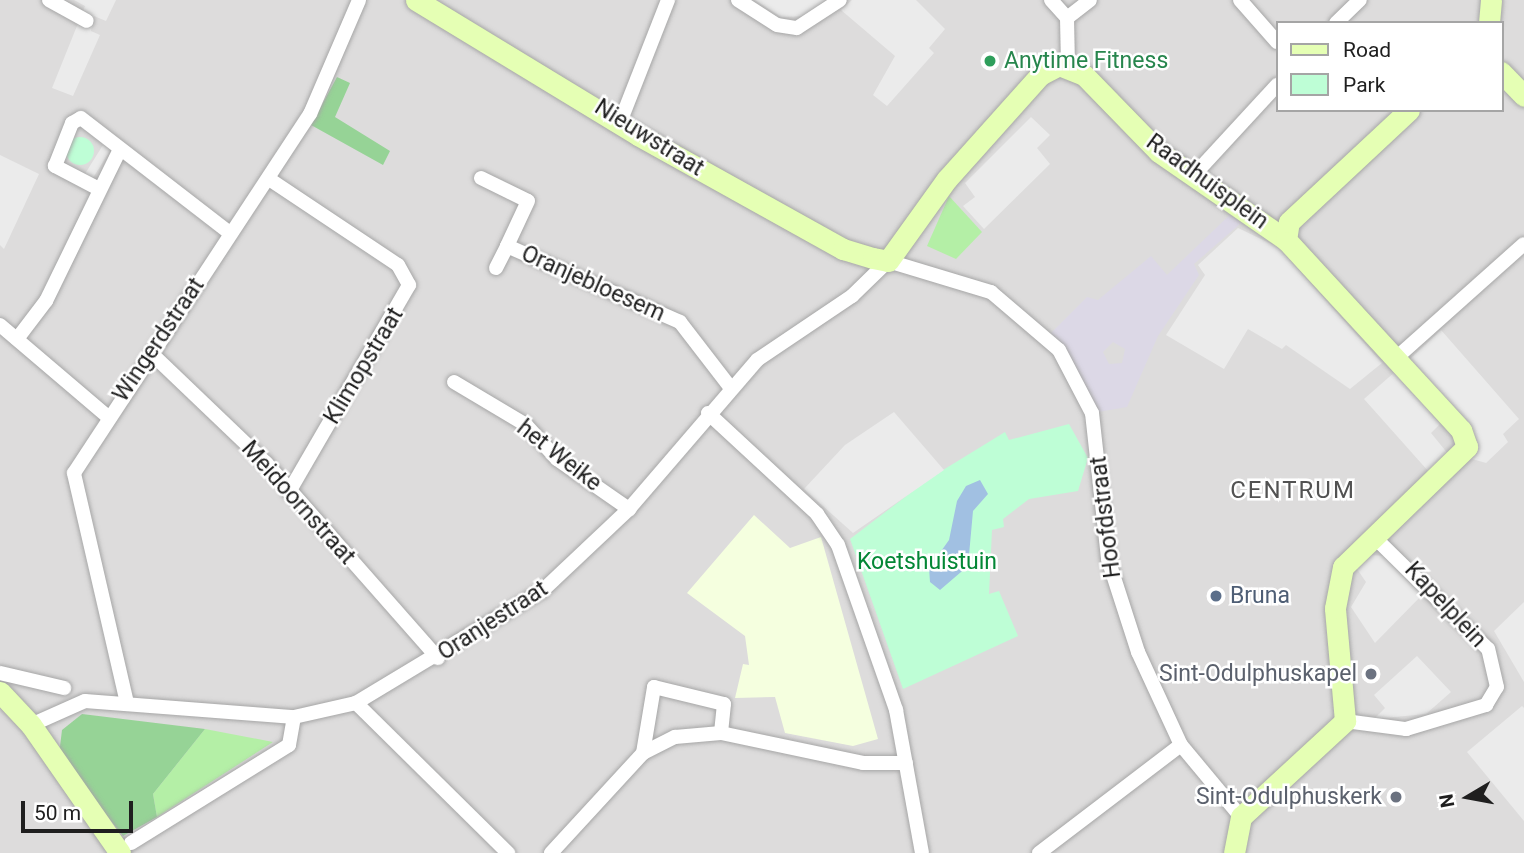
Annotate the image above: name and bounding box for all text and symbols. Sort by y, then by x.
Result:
legend [1276,21,1503,112]
text: Road [1343,38,1391,62]
place label: Anytime Fitness [1004,47,1168,75]
marker: Anytime Fitness [982,53,998,69]
text: Park [1343,73,1385,97]
street label: Nieuwstraat [589,94,709,182]
street label: Raadhuisplein [1141,129,1273,235]
street label: Oranjebloesem [517,240,669,328]
street label: Wingerdstraat [107,273,211,407]
street label: Klimopstraat [318,303,410,429]
street label: het Weike [511,414,607,498]
street label: Meidoornstraat [235,435,361,571]
street label: Hoofdstraat [1085,454,1127,580]
district label: CENTRUM [1231,477,1355,505]
park label: Koetshuistuin [857,548,997,576]
street label: Kapelplein [1399,557,1491,653]
street label: Oranjestraat [433,575,553,667]
place label: Bruna [1230,582,1290,610]
marker: Bruna [1208,588,1224,604]
place label: Sint-Odulphuskapel [1159,660,1357,688]
marker: Sint-Odulphuskapel [1363,666,1379,682]
north arrow [1433,762,1503,832]
place label: Sint-Odulphuskerk [1196,783,1382,811]
scale bar [24,786,136,830]
marker: Sint-Odulphuskerk [1388,789,1404,805]
text: N [1434,792,1459,809]
text: 50 m [34,801,81,825]

